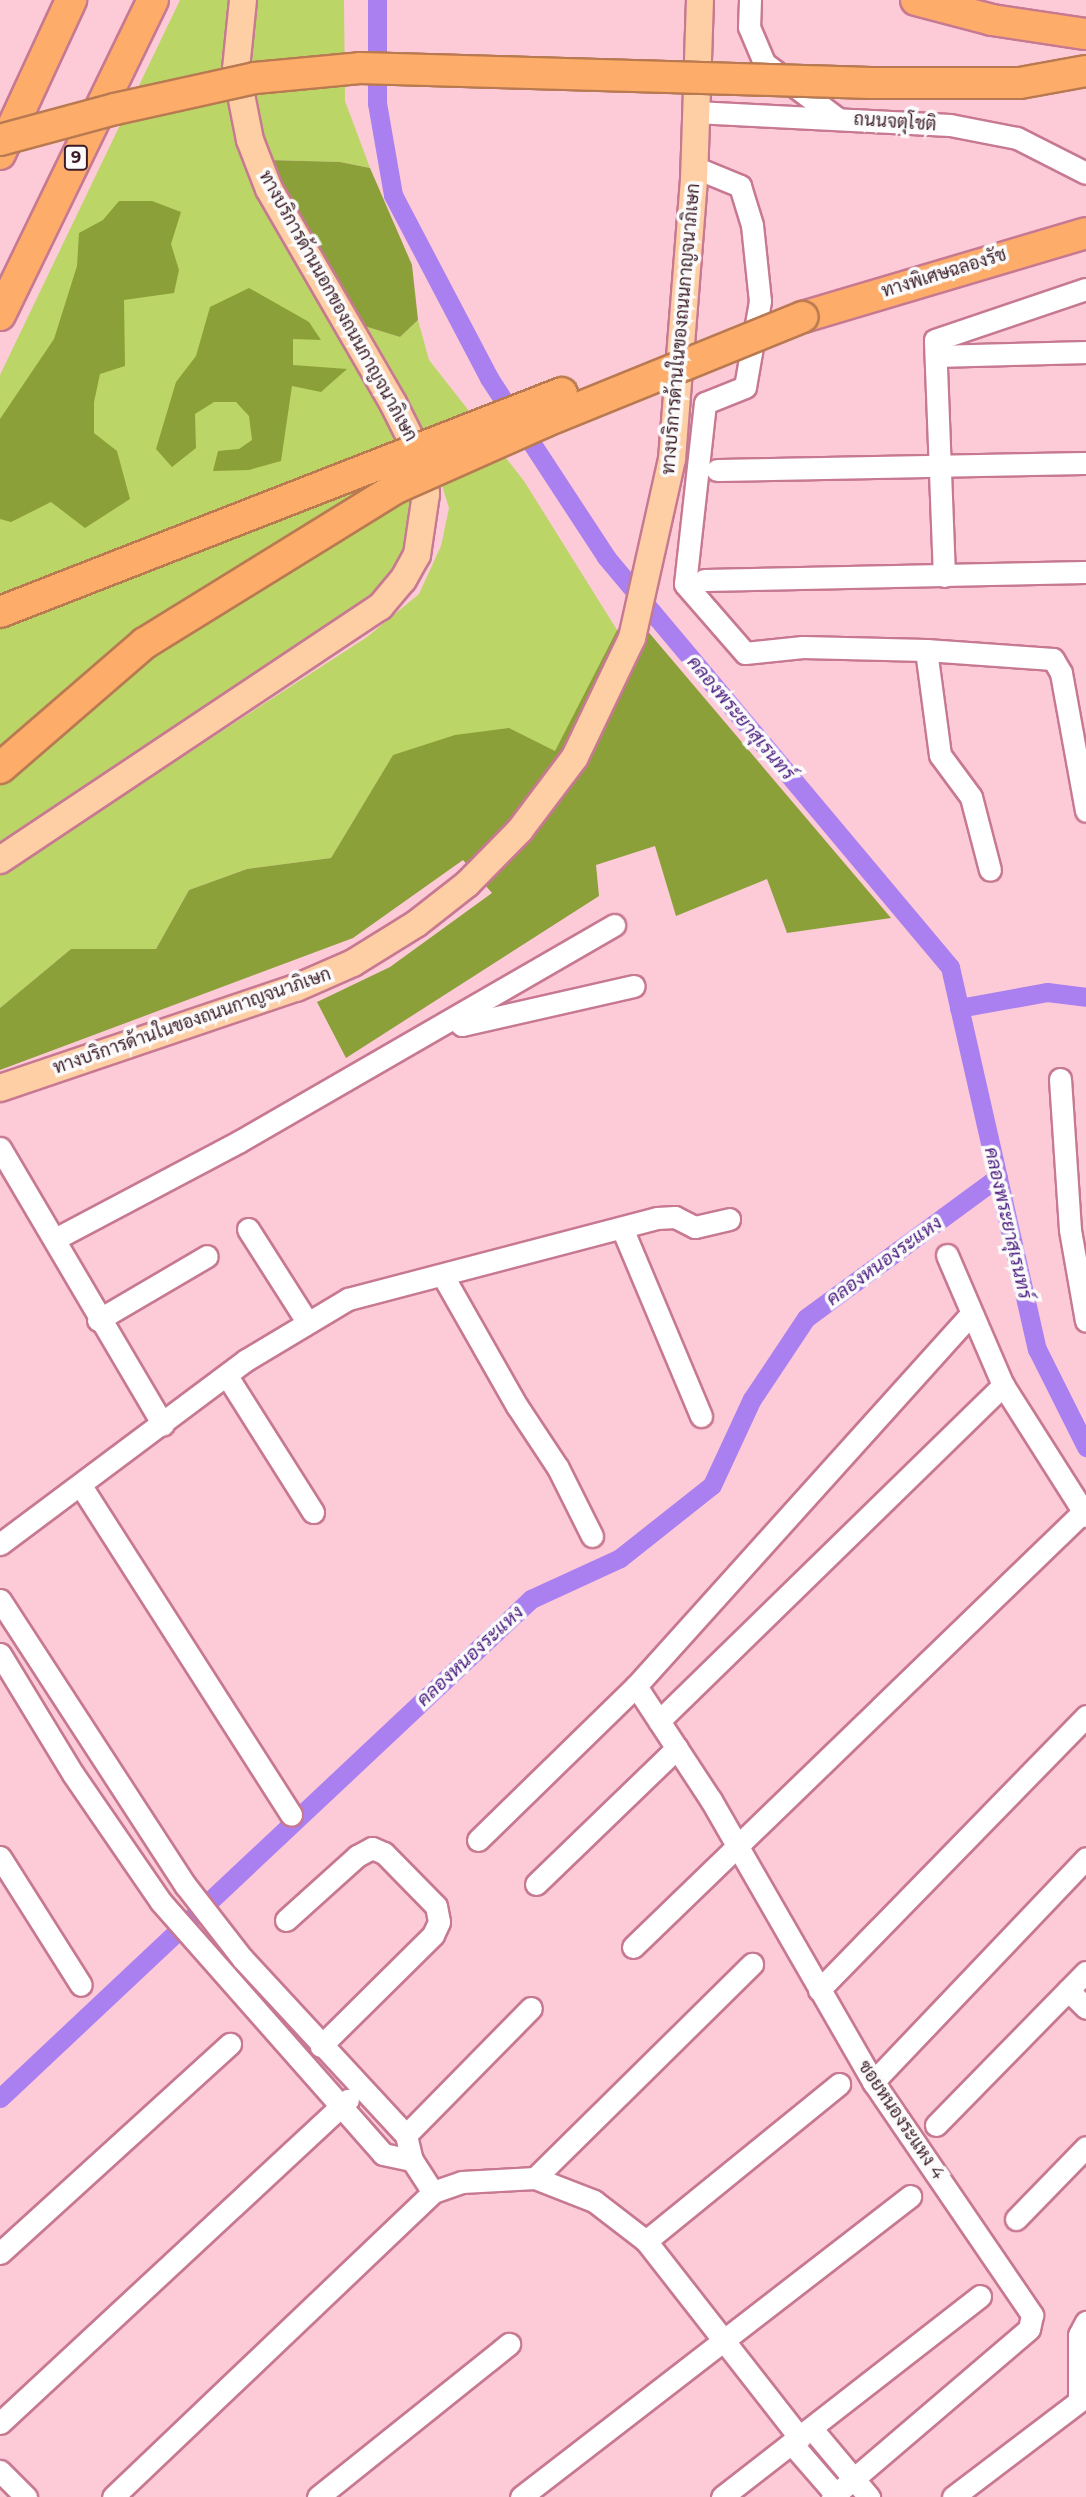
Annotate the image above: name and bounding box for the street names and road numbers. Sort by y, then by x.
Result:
street label: ถนนจตุโชติ [853,108,937,136]
road number: 9 [64,146,88,170]
street label: ทางบริการด้านนอกของถนนกาญจนาภิเษก [254,167,422,445]
street label: ทางบริการด้านในของถนนกาญจนาภิเษก [658,182,704,476]
street label: ทางพิเศษฉลองรัช [879,244,1009,302]
street label: ทางบริการด้านในของถนนกาญจนาภิเษก [50,963,334,1079]
street label: ซอยหนองระแหง 4 [853,2057,949,2183]

